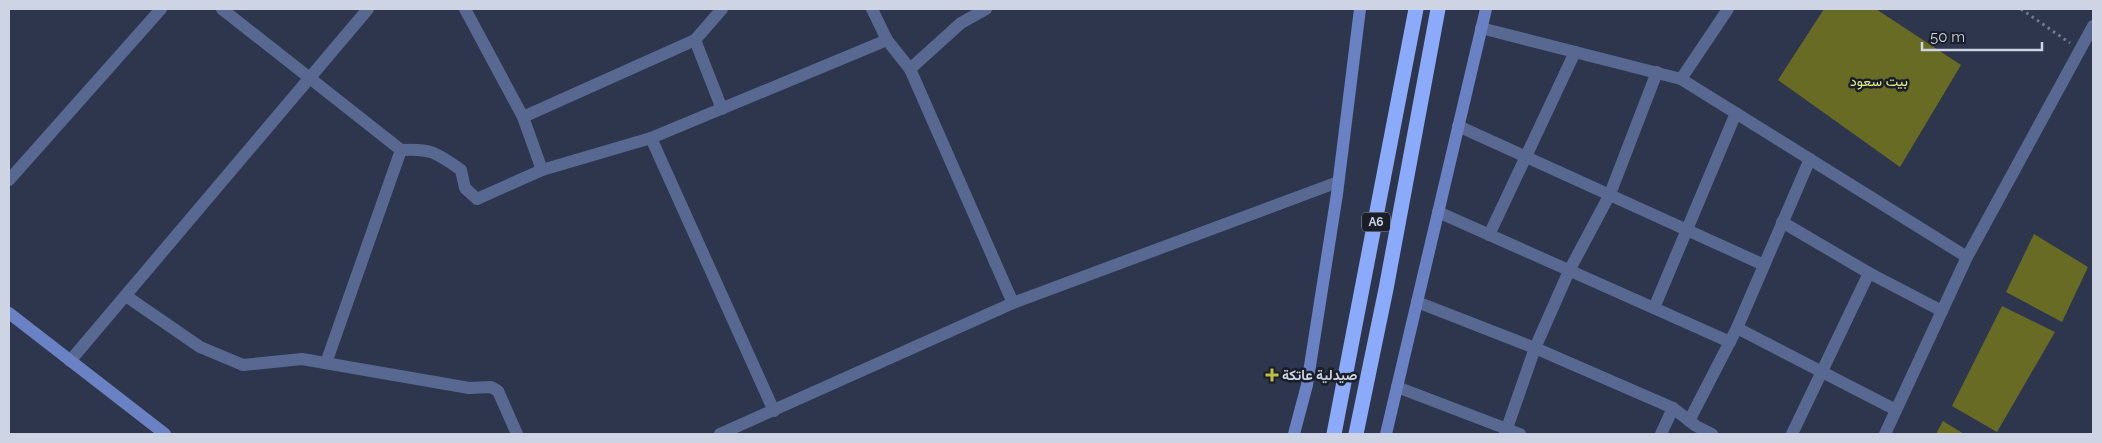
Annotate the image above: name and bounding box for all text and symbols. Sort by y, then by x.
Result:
scale bar [1922,20,2042,52]
text: 50 m [1930,28,1965,46]
park label: بيت سعود [1850,73,1908,90]
road number: A6 [1362,212,1390,232]
place label: صيدلية عاتكة [1282,367,1357,384]
marker: صيدلية عاتكة [1266,369,1278,381]

